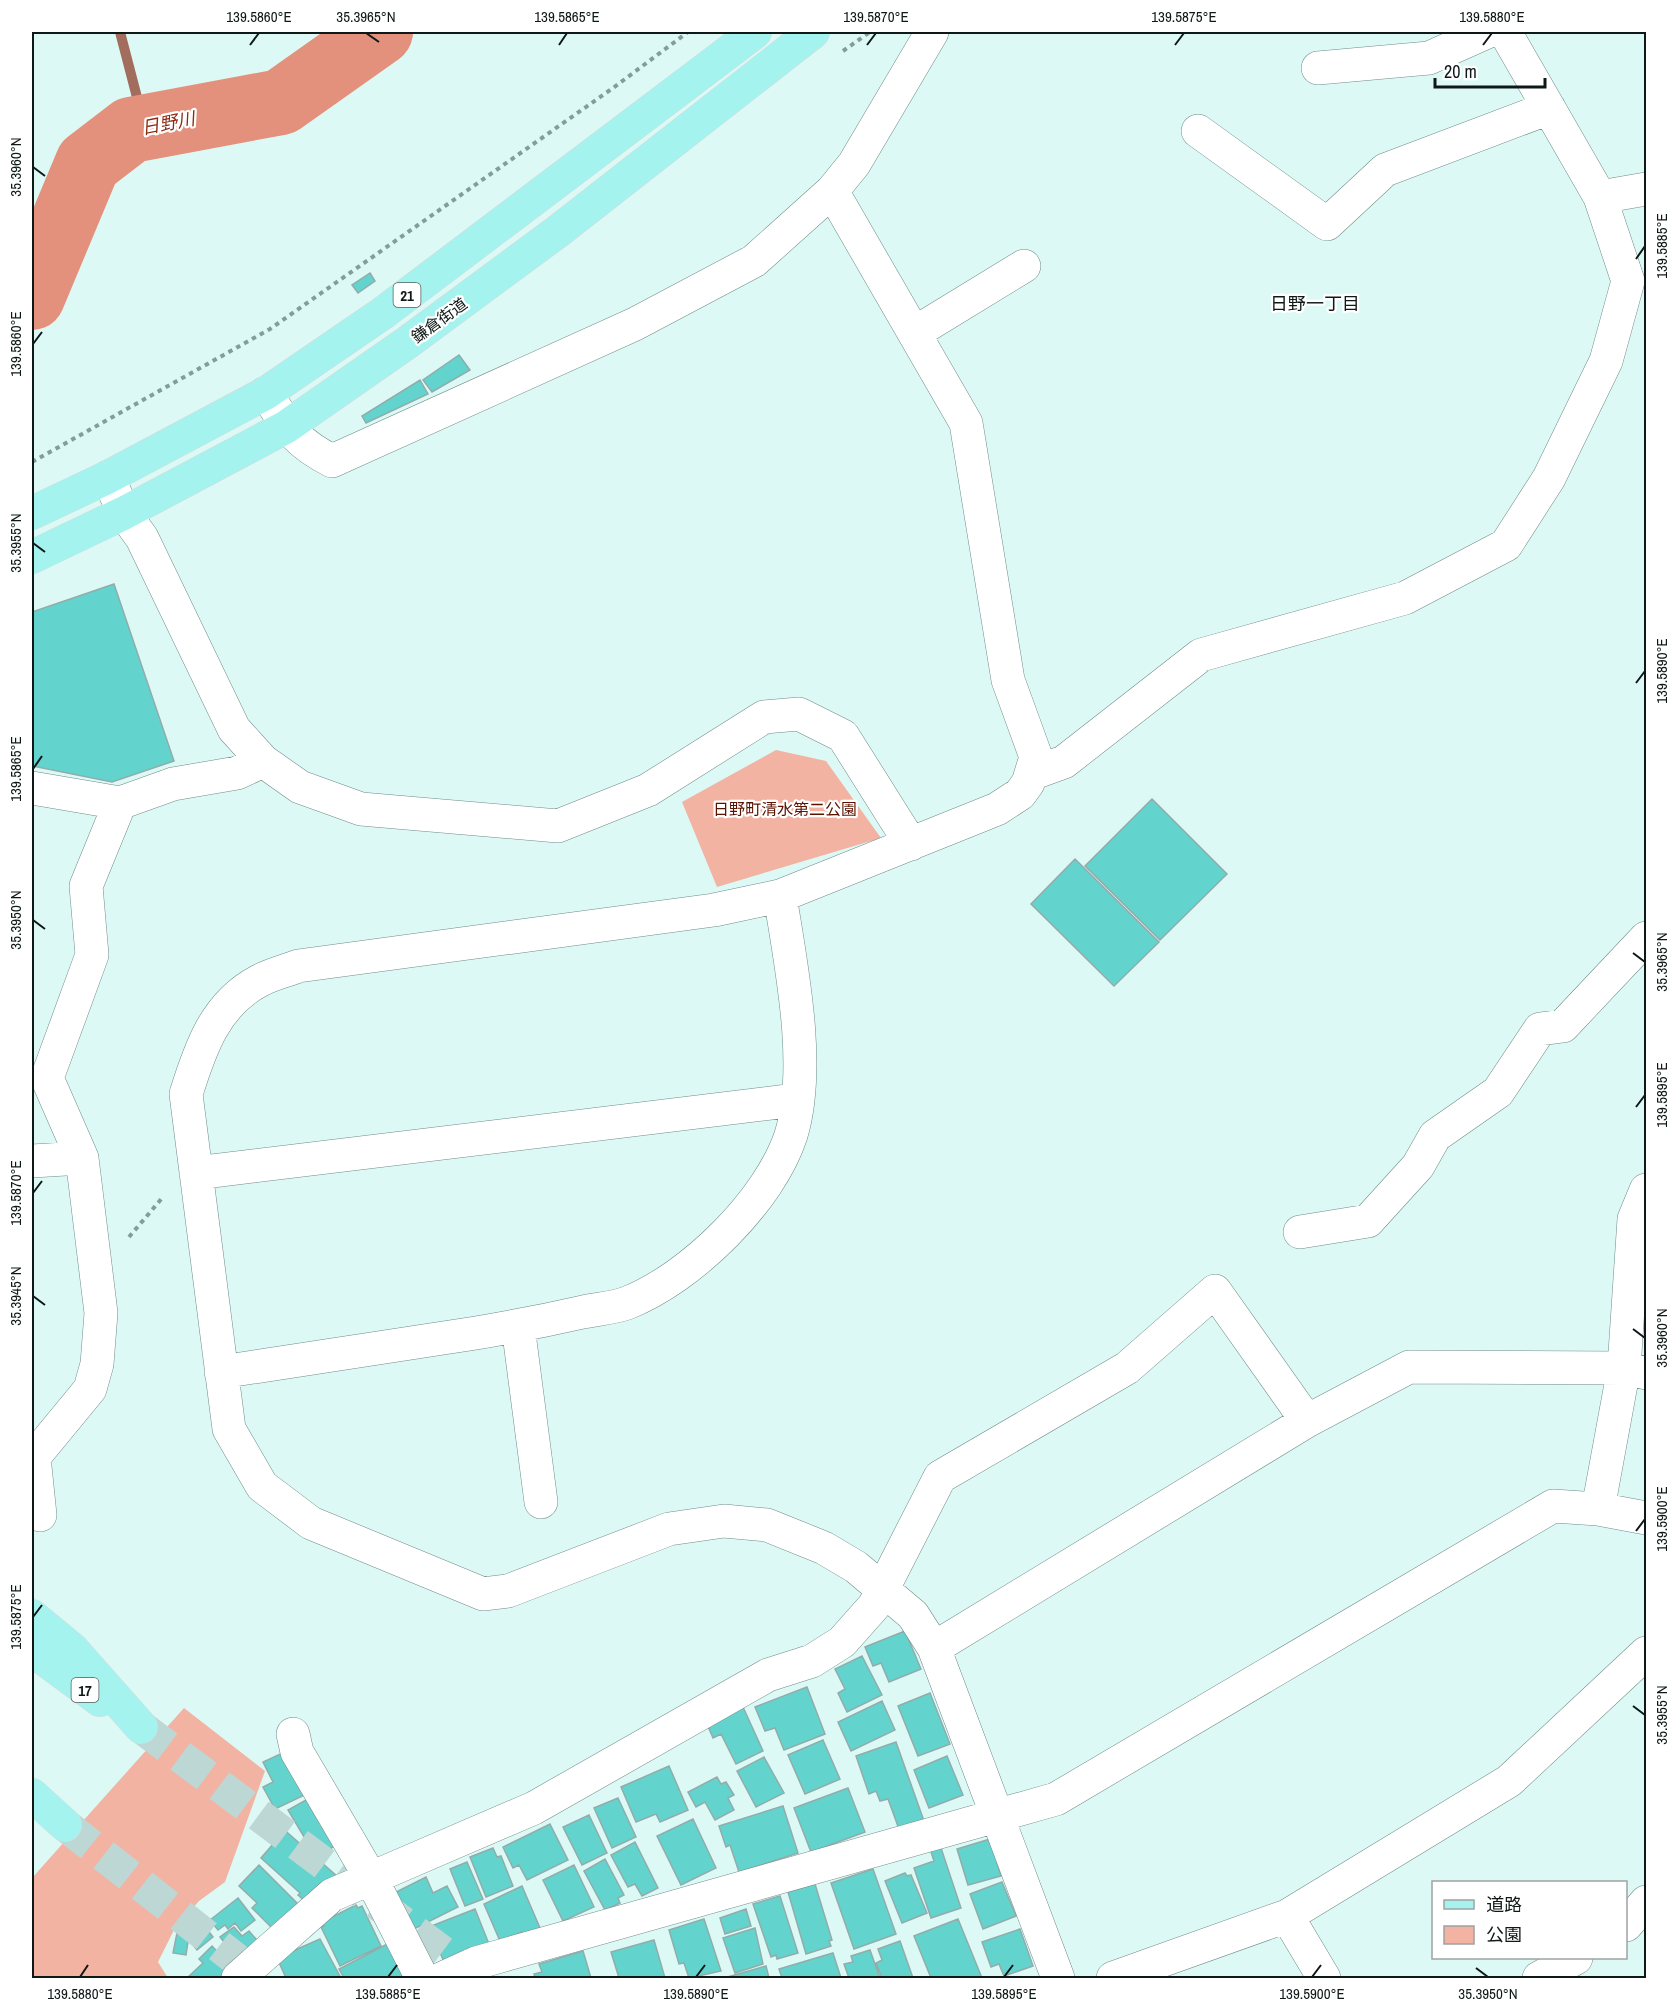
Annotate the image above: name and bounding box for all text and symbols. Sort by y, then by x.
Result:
text: 139.5860°E [226,6,292,27]
text: 35.3965°N [336,6,396,27]
text: 139.5865°E [534,6,600,27]
text: 139.5870°E [843,6,909,27]
text: 139.5875°E [1151,6,1217,27]
text: 139.5880°E [1459,6,1525,27]
scale bar [1435,51,1544,89]
text: 20 m [1444,59,1477,84]
water label: 日野川 [139,105,199,140]
text: 35.3960°N [5,137,26,197]
text: 139.5885°E [1651,213,1672,279]
road number: 21 [394,283,420,307]
district label: 日野一丁目 [1270,291,1360,316]
street label: 鎌倉街道 [407,292,471,348]
text: 139.5860°E [5,311,26,377]
text: 35.3955°N [5,513,26,573]
text: 139.5890°E [1651,638,1672,704]
text: 139.5865°E [5,736,26,802]
park label: 日野町清水第二公園 [713,798,857,820]
text: 35.3950°N [5,890,26,950]
text: 35.3965°N [1651,932,1672,992]
text: 139.5895°E [1651,1062,1672,1128]
text: 139.5870°E [5,1160,26,1226]
text: 35.3945°N [5,1266,26,1326]
text: 35.3960°N [1651,1308,1672,1368]
text: 139.5900°E [1651,1486,1672,1552]
text: 139.5875°E [5,1584,26,1650]
road number: 17 [72,1678,98,1702]
text: 35.3955°N [1651,1685,1672,1745]
legend [1432,1881,1627,1959]
text: 道路 [1486,1892,1522,1917]
text: 公園 [1486,1922,1522,1947]
text: 139.5880°E [47,1983,113,2004]
text: 139.5885°E [355,1983,421,2004]
text: 139.5890°E [663,1983,729,2004]
text: 139.5895°E [971,1983,1037,2004]
text: 139.5900°E [1279,1983,1345,2004]
text: 35.3950°N [1458,1983,1518,2004]

